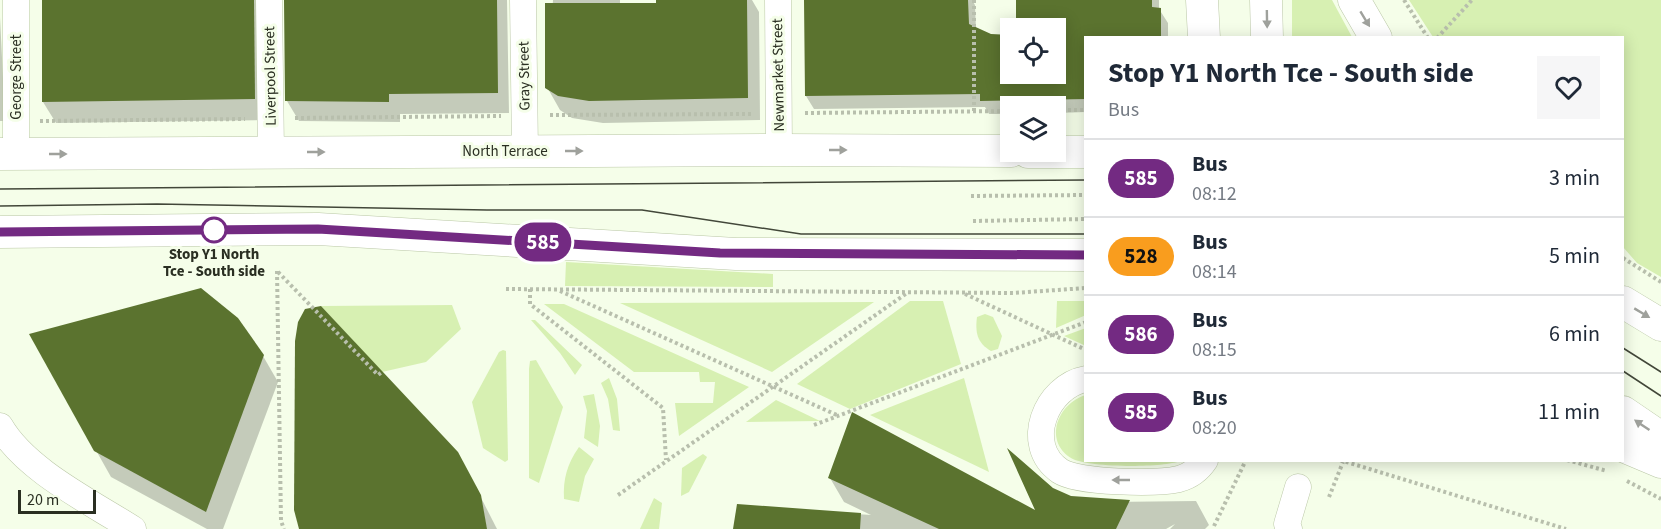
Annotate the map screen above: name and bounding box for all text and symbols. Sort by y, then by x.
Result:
one-way arrow [1262,9,1271,28]
one-way arrow [1359,11,1370,27]
street label: Newmarket Street [767,18,790,132]
map controls [1000,18,1066,162]
button: locate [1000,18,1066,84]
street label: Liverpool Street [259,26,282,126]
street label: George Street [6,34,27,120]
street label: Gray Street [513,41,536,111]
text: Stop Y1 North Tce - South side [1108,53,1474,93]
button: heart [1537,56,1600,119]
button: layers [1000,96,1066,162]
text: Bus [1108,96,1139,124]
street label: North Terrace [462,141,548,162]
one-way arrow [828,145,847,155]
one-way arrow [565,146,584,156]
one-way arrow [307,147,326,157]
text: Bus [1192,148,1228,180]
one-way arrow [49,149,68,159]
text: 3 min [1549,162,1600,194]
text: 585 [1124,163,1158,193]
text: 08:12 [1192,180,1237,208]
marker: Stop Y1 North Tce - South side [201,217,227,243]
line badge: 585 [508,222,578,262]
text: Bus [1192,226,1228,258]
text: 585 [526,227,560,257]
text: 5 min [1549,240,1600,272]
text: 528 [1124,241,1158,271]
place label: Stop Y1 North Tce - South side [163,244,265,282]
text: 08:14 [1192,258,1237,286]
text: Bus [1192,304,1228,336]
one-way arrow [1634,308,1650,319]
text: 6 min [1549,318,1600,350]
text: 586 [1124,319,1158,349]
text: 08:15 [1192,336,1237,364]
text: Bus [1192,382,1228,414]
text: 11 min [1538,396,1600,428]
text: 585 [1124,397,1158,427]
text: 08:20 [1192,414,1237,442]
one-way arrow [1634,420,1650,431]
one-way arrow [1111,475,1130,485]
scale bar [18,487,96,514]
text: 20 m [27,489,59,511]

